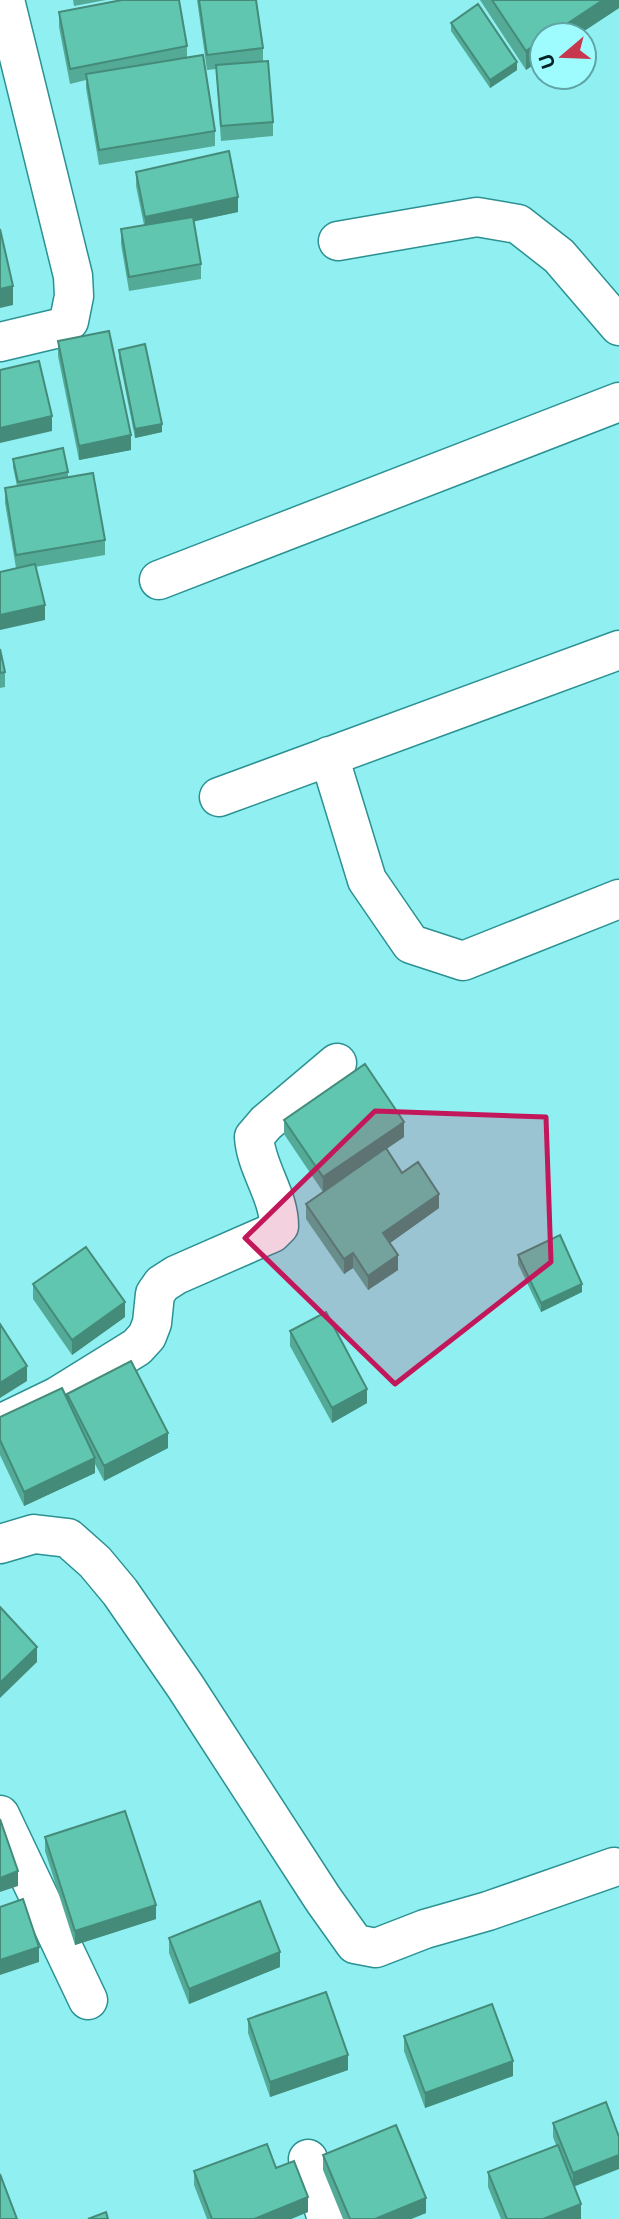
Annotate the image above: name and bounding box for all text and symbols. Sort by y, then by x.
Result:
north arrow [528,21,598,91]
text: U [534,51,561,72]

